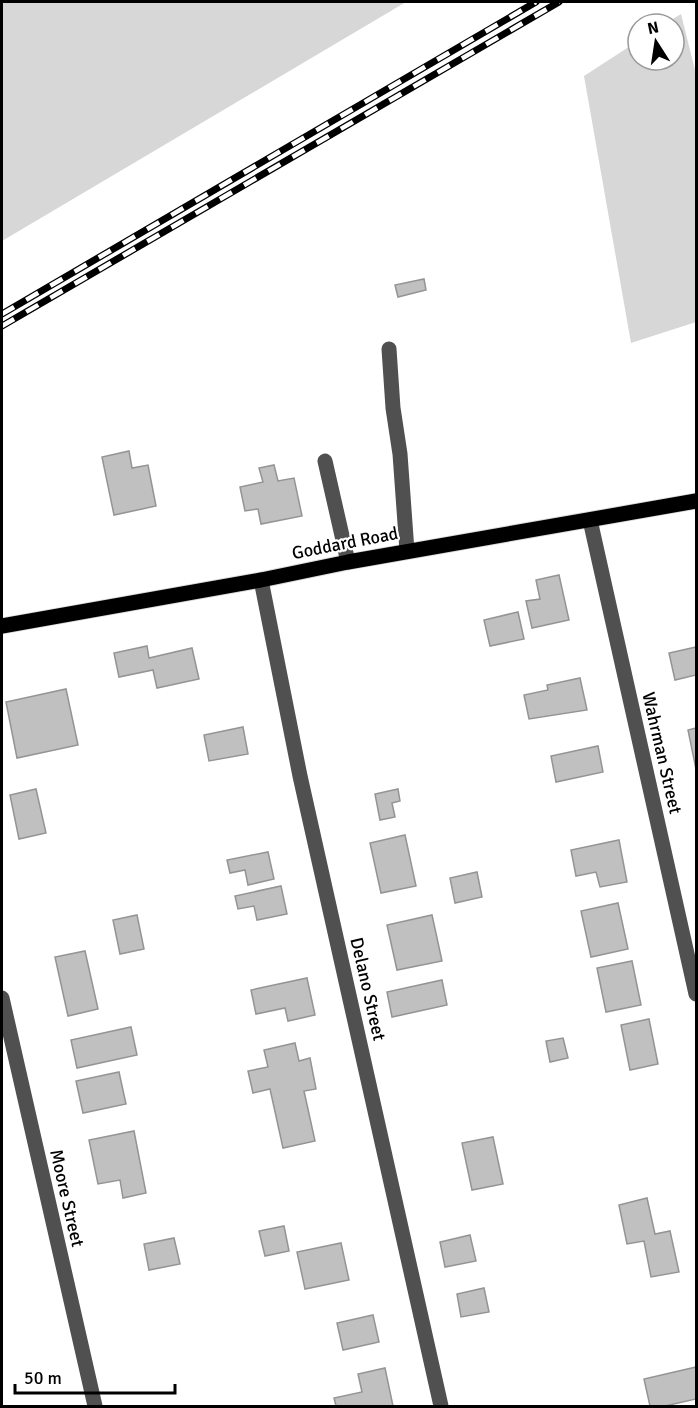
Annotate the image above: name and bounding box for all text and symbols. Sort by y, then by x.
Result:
north arrow [626,12,686,72]
text: N [646,17,661,39]
street label: Goddard Road [290,522,400,564]
street label: Wahrman Street [637,690,687,816]
street label: Delano Street [345,935,391,1043]
street label: Moore Street [45,1147,89,1249]
scale bar [15,1357,176,1395]
text: 50 m [24,1367,62,1389]

